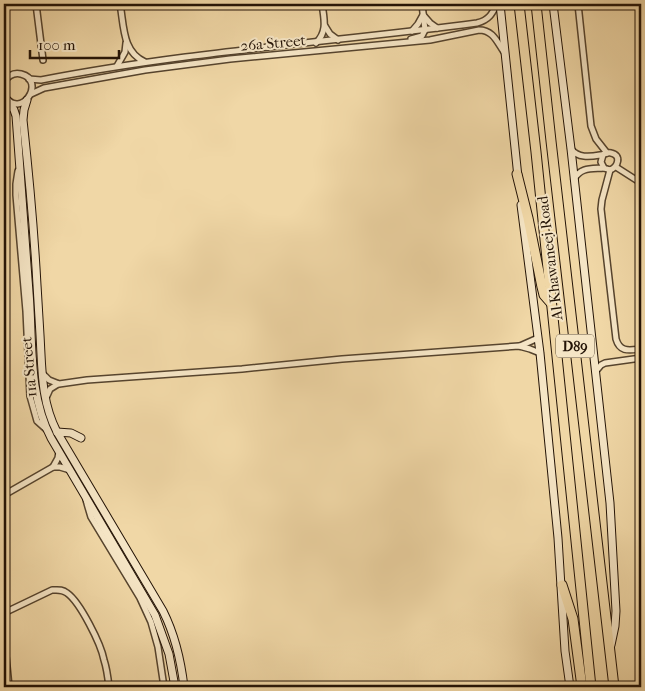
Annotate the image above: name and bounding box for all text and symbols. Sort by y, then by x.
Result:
scale bar [30,28,119,60]
street label: 26a Street [240,31,307,55]
text: 100 m [38,36,76,54]
street label: Al Khawaneej Road [533,194,567,322]
road number: D89 [556,334,594,358]
street label: 11a Street [17,335,41,398]

